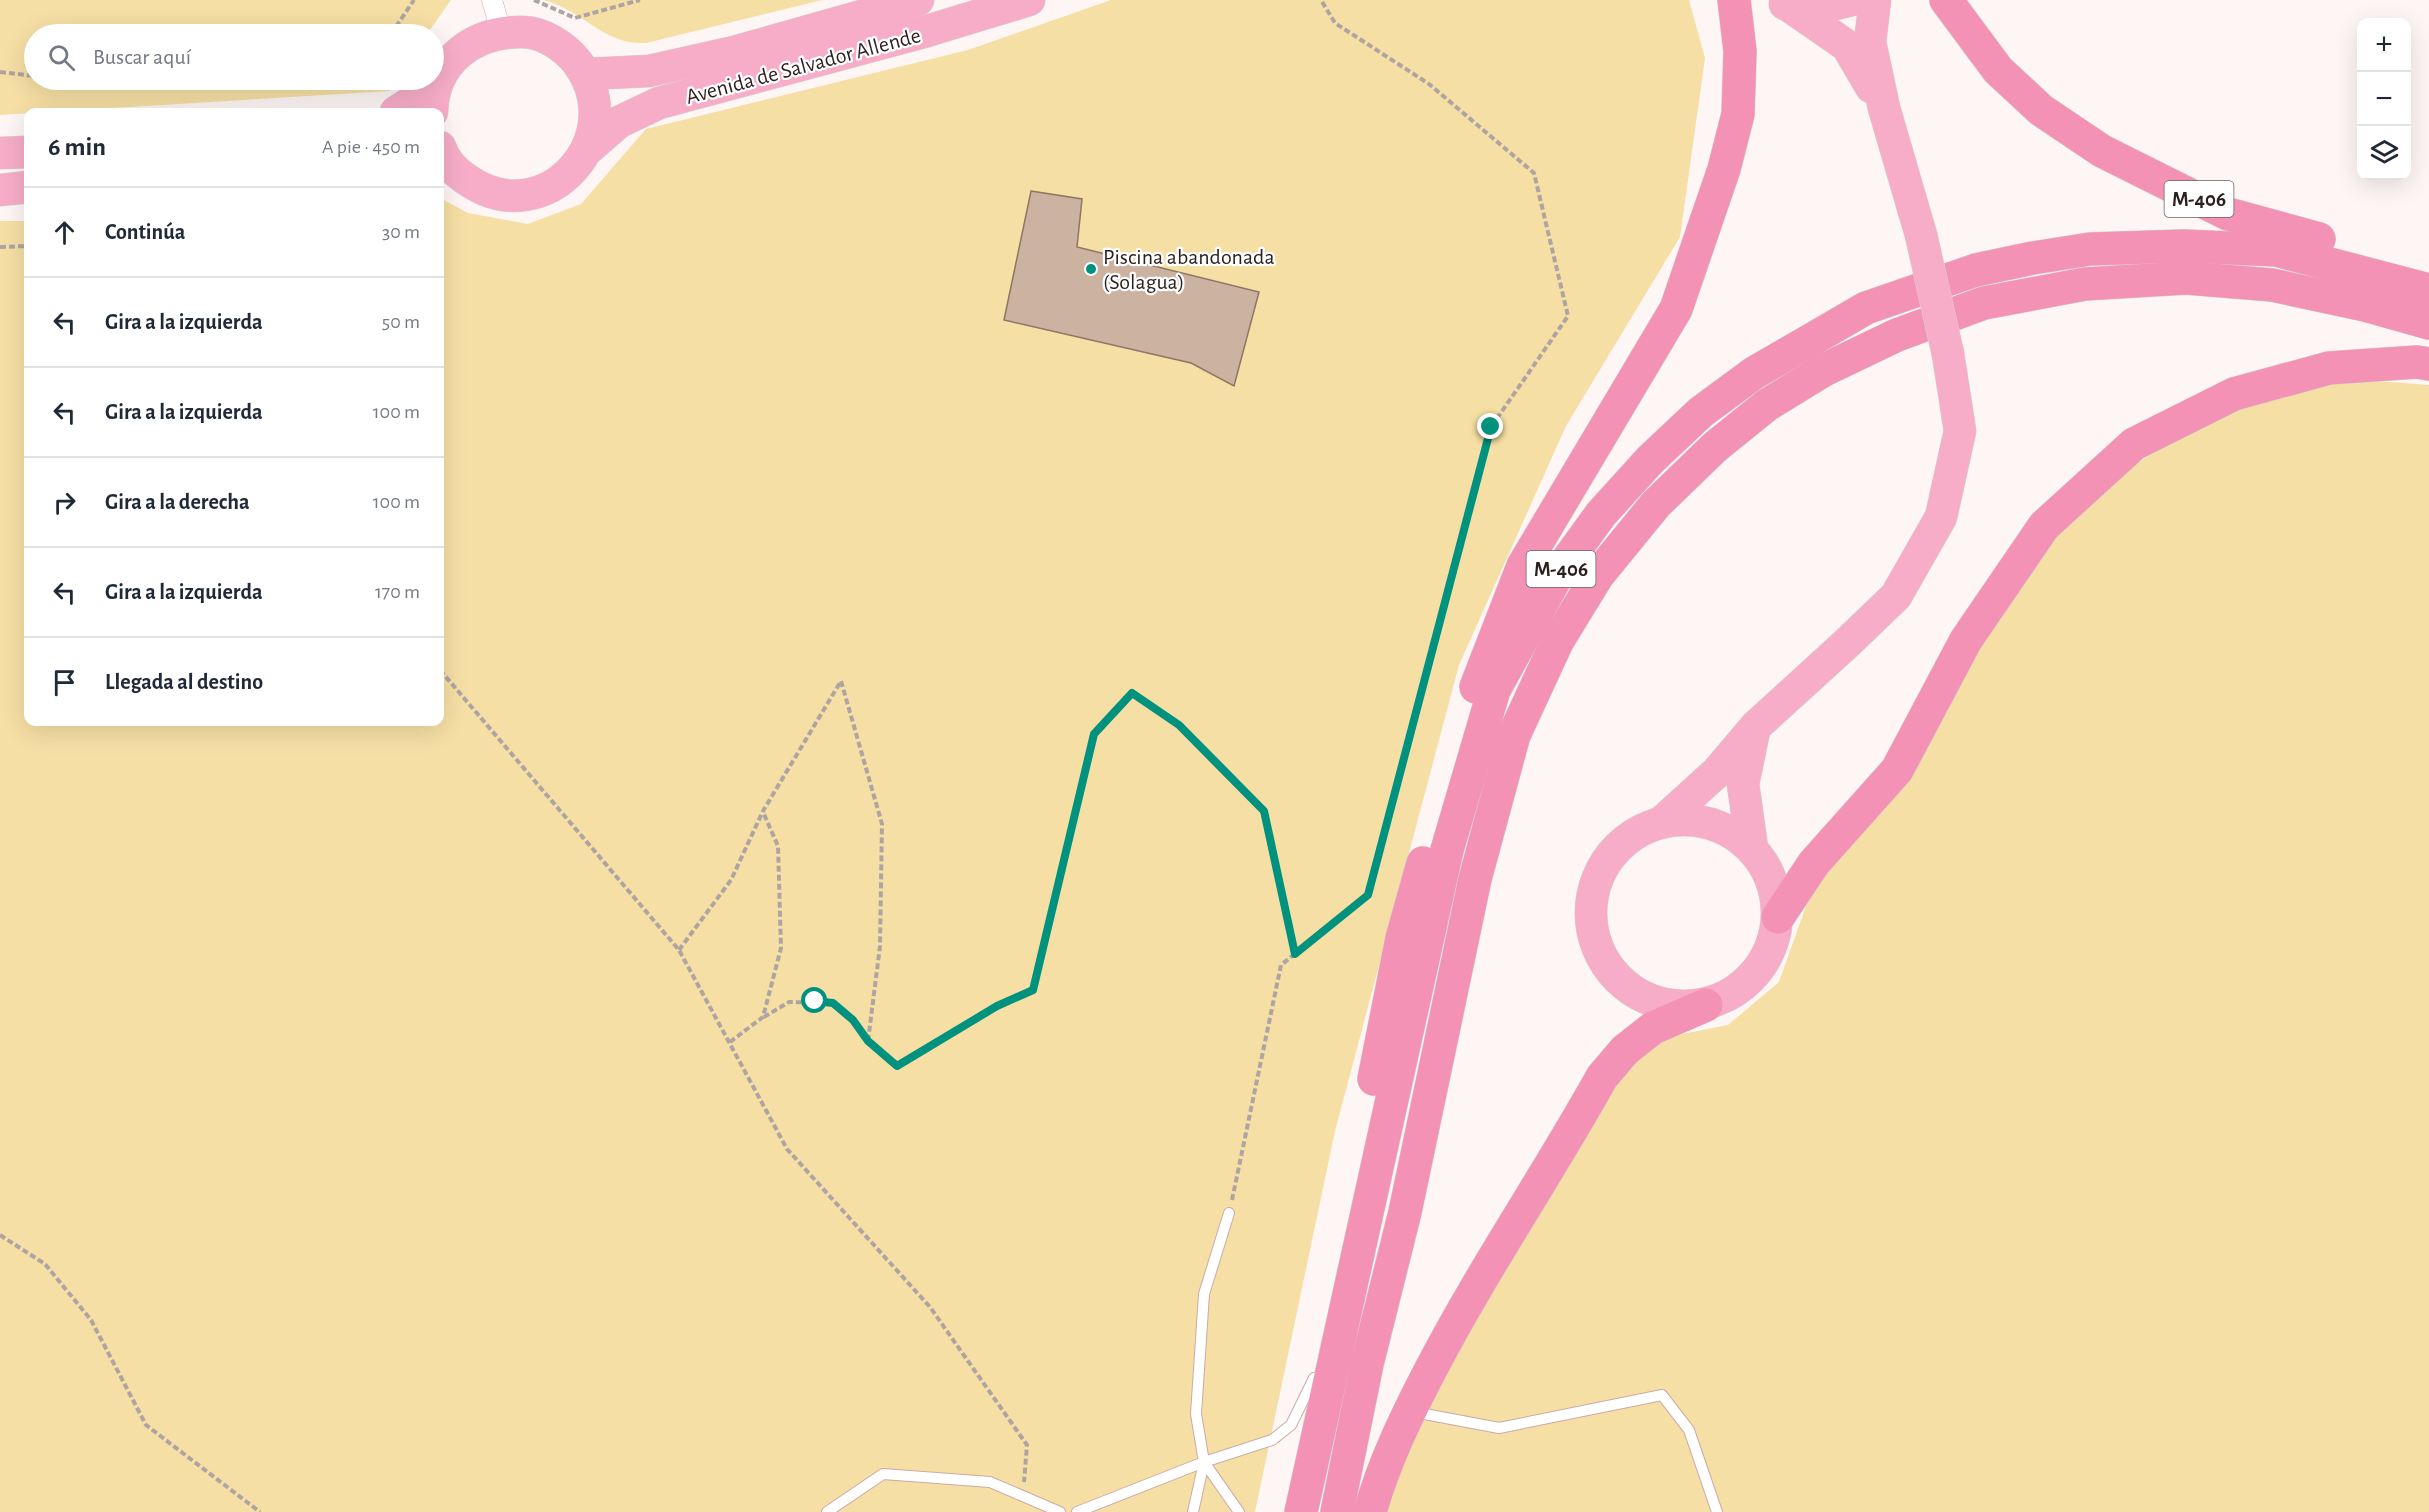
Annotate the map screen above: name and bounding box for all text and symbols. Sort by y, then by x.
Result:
map controls [2357,18,2411,180]
button: + [2357,18,2411,72]
search box [24,24,444,90]
street label: Avenida de Salvador Allende [683,24,923,108]
icon: search [45,41,78,74]
text: Buscar aquí [93,46,191,68]
button: − [2357,72,2411,126]
button: layers [2357,126,2411,180]
text: 6 min [48,134,106,160]
text: A pie · 450 m [322,137,420,157]
road number: M-406 [2164,181,2234,217]
icon: ahead [48,216,81,249]
text: Continúa [105,221,185,243]
text: 30 m [382,222,420,242]
place label: Piscina abandonada (Solagua) [1103,246,1275,293]
marker: Piscina abandonada (Solagua) [1084,262,1098,276]
icon: left [48,306,81,339]
text: Gira a la izquierda [105,311,263,333]
text: 50 m [382,312,420,332]
icon: left [48,396,81,429]
text: Gira a la izquierda [105,401,263,423]
text: 100 m [373,402,420,422]
route end [1477,413,1503,439]
icon: right [48,486,81,519]
text: Gira a la derecha [105,491,250,513]
text: 100 m [373,492,420,512]
road number: M-406 [1526,551,1596,587]
icon: left [48,576,81,609]
text: Gira a la izquierda [105,581,263,603]
text: 170 m [375,582,420,602]
icon: arrive [48,666,81,699]
text: Llegada al destino [105,671,263,693]
route start [801,987,827,1013]

